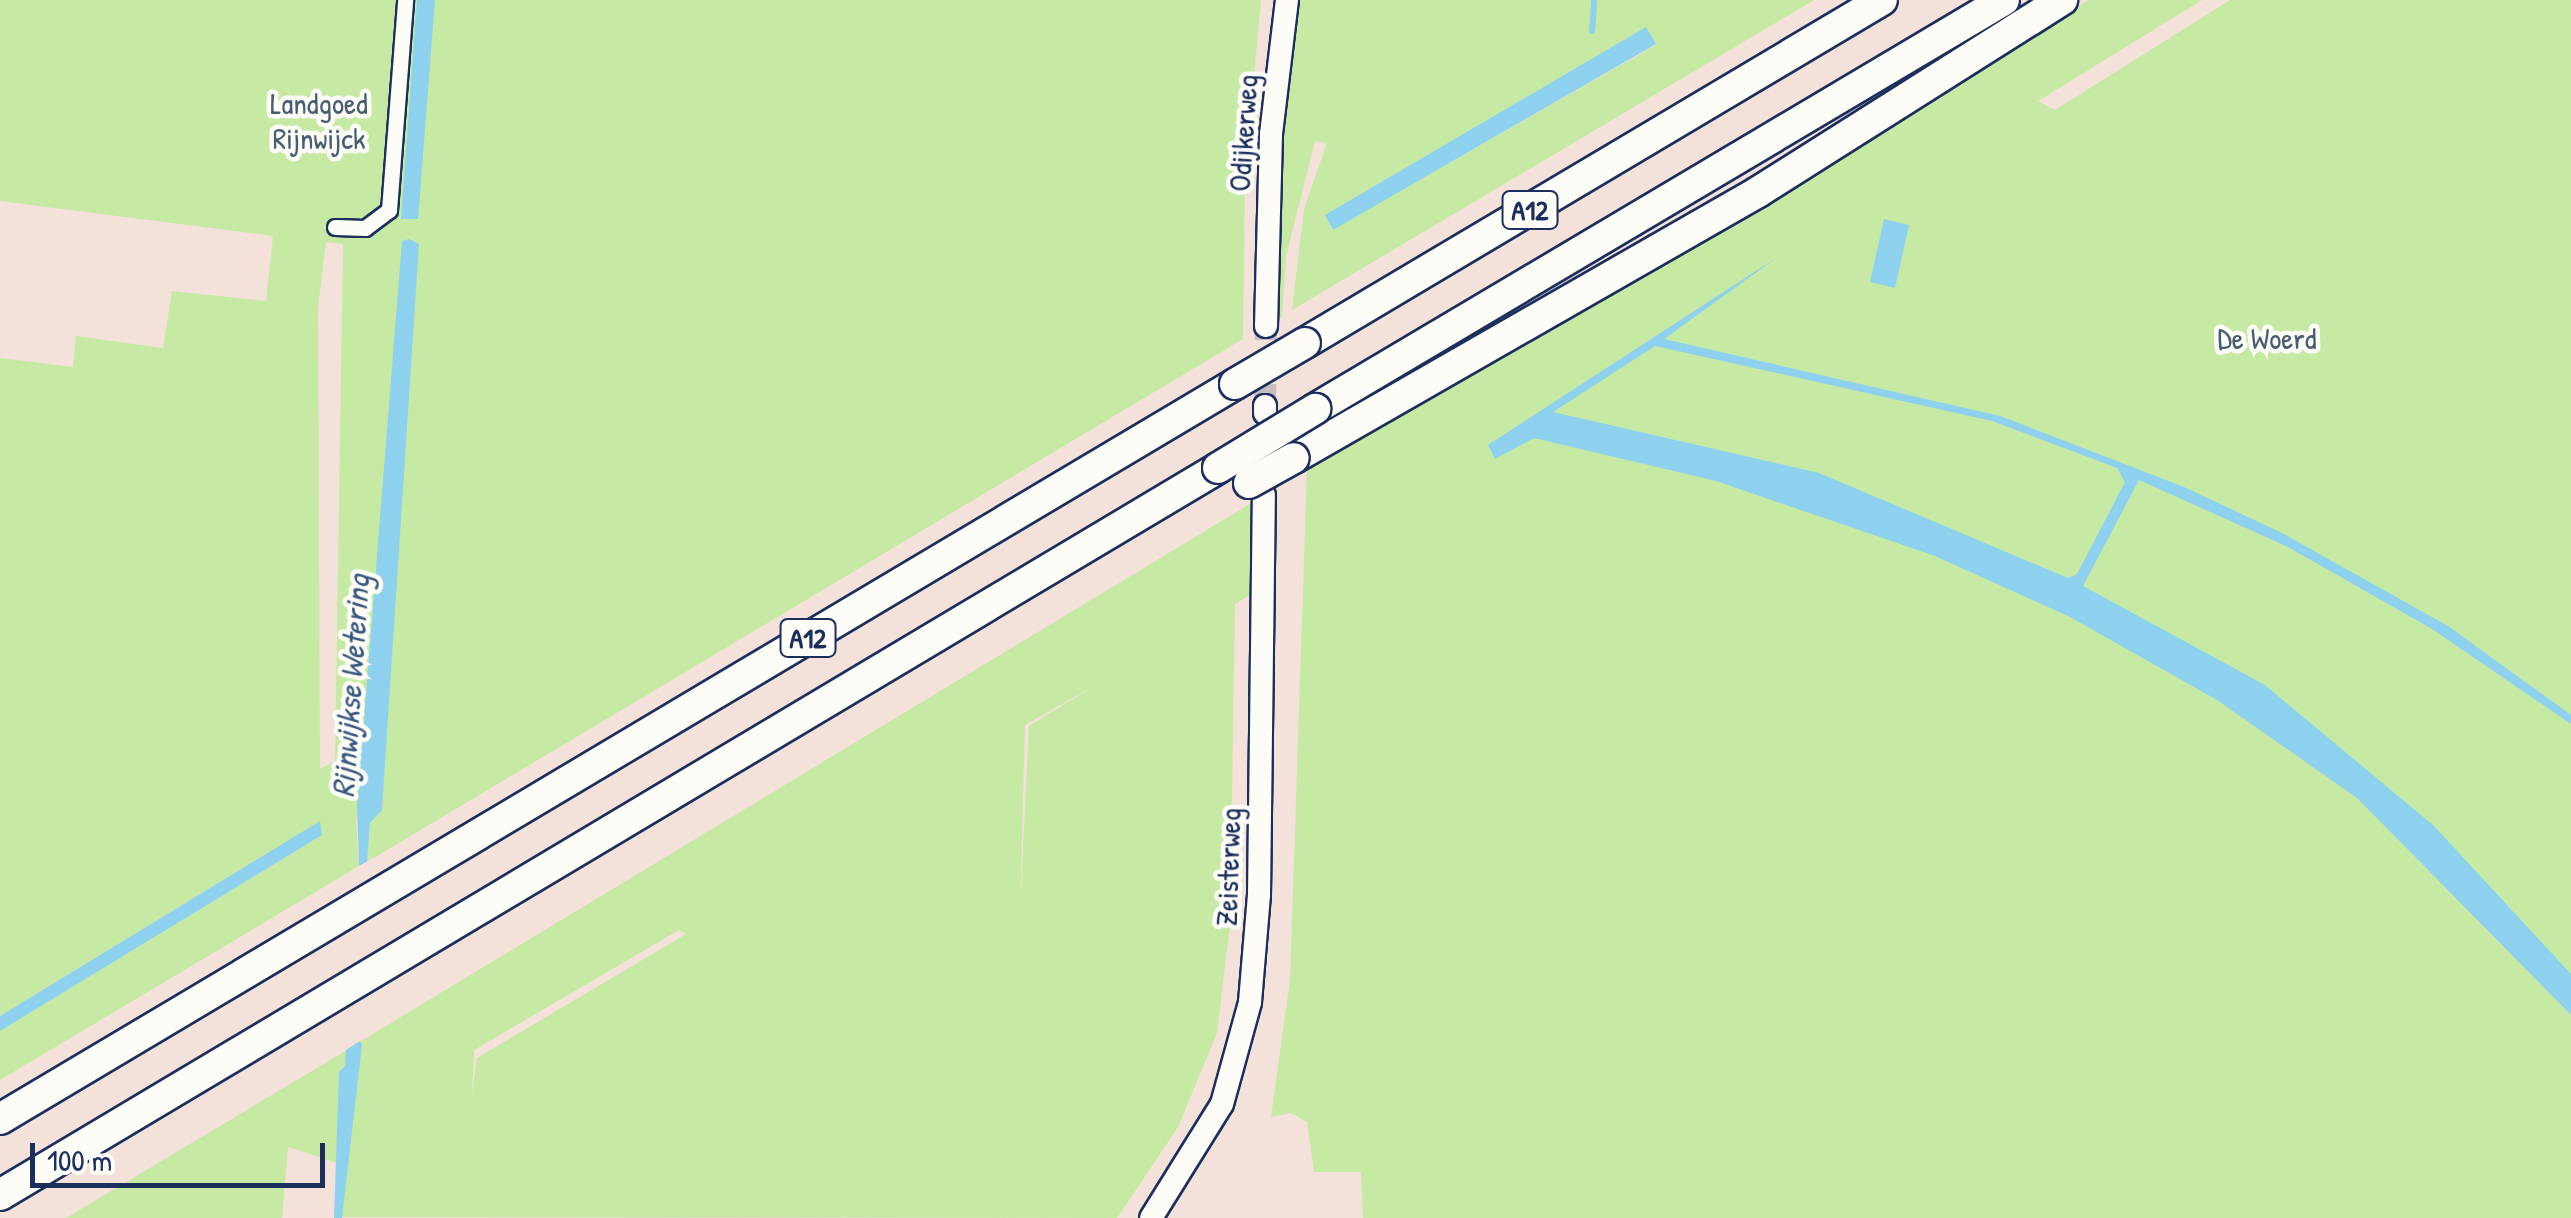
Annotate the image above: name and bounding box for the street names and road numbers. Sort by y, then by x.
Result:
street label: Odijkerweg [1221,73,1265,193]
road number: A12 [1500,187,1560,233]
road number: A12 [778,615,838,661]
street label: Zeisterweg [1208,807,1248,927]

